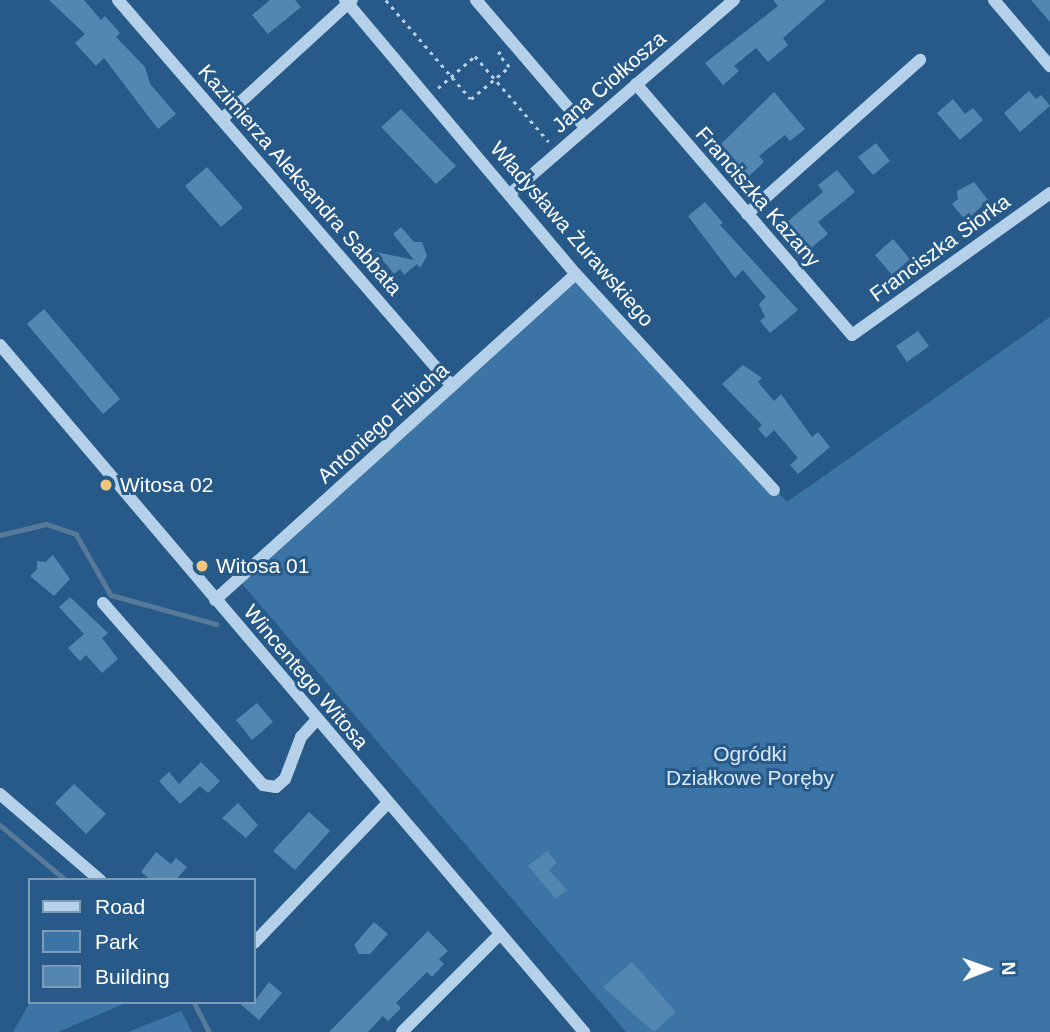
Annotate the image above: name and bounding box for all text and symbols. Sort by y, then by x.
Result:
street label: Jana Ciołkosza [547,26,671,138]
street label: Kazimierza Aleksandra Sabbata [192,59,408,301]
street label: Franciszka Kazany [690,122,826,272]
street label: Władysława Żurawskiego [485,136,659,332]
street label: Franciszka Siorka [865,189,1015,307]
street label: Antoniego Fibicha [312,357,454,489]
place label: Witosa 02 [120,472,213,498]
marker: Witosa 02 [98,477,114,493]
place label: Witosa 01 [216,553,309,579]
marker: Witosa 01 [194,558,210,574]
street label: Wincentego Witosa [238,600,374,754]
park label: Ogródki Działkowe Poręby [666,741,834,791]
legend [28,878,256,1004]
text: Road [95,895,145,918]
text: Park [95,930,138,953]
north arrow [952,934,1022,1004]
text: N [998,962,1019,976]
text: Building [95,965,170,988]

